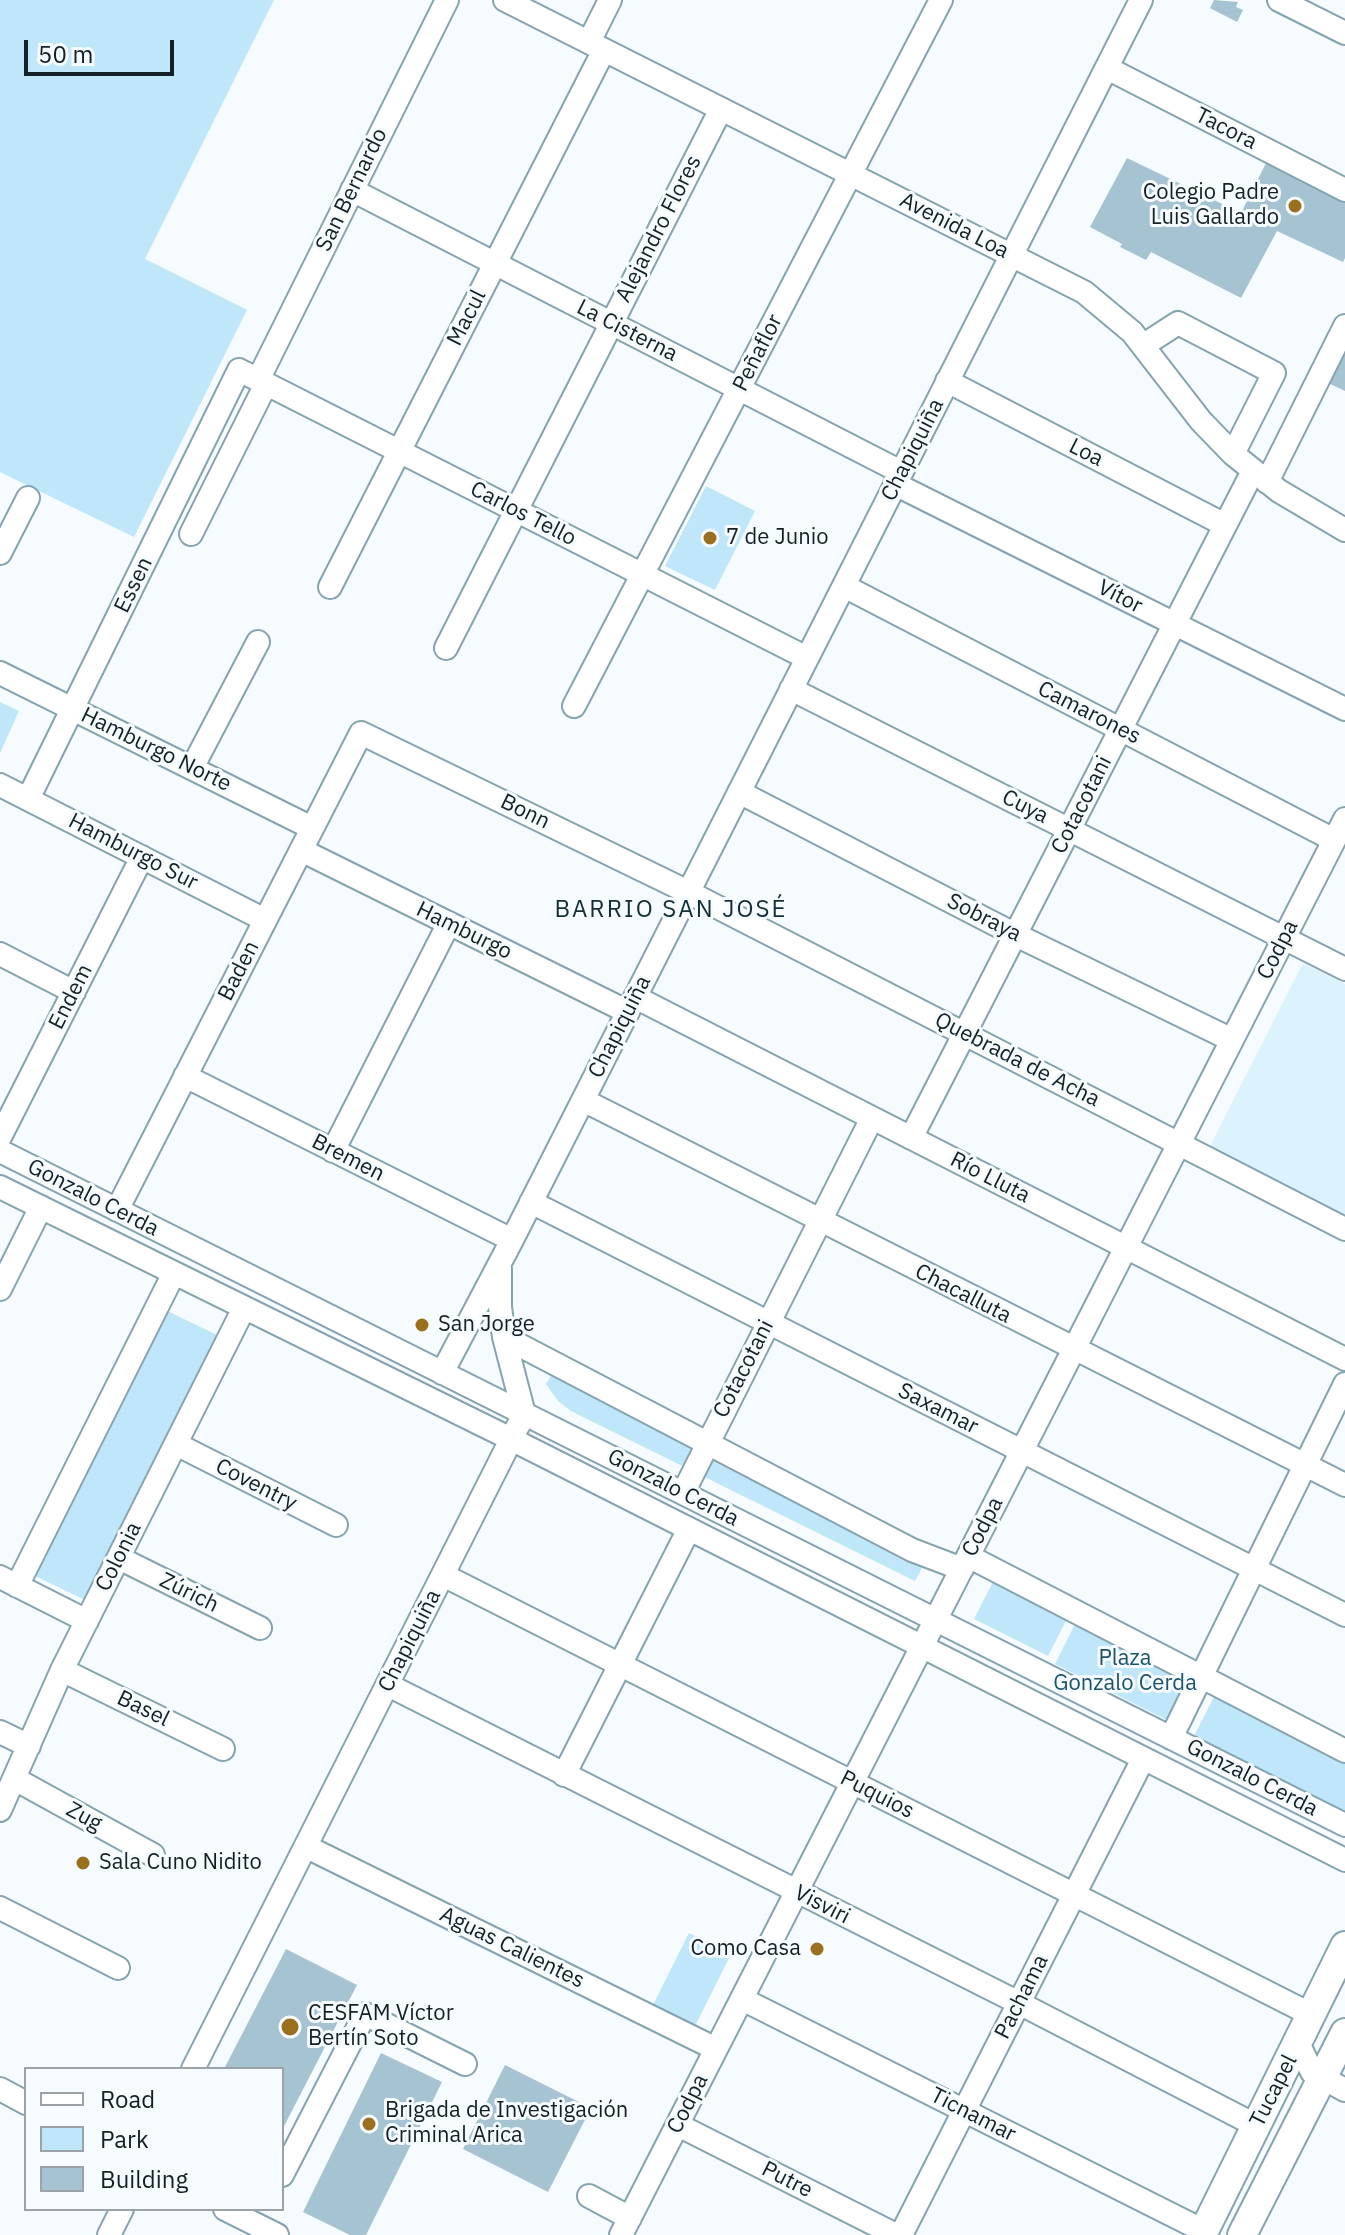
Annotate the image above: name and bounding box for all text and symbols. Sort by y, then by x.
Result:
scale bar [28,24,178,74]
text: 50 m [38,38,93,70]
street label: Tacora [1191,102,1261,156]
street label: San Bernardo [311,124,393,256]
street label: Alejandro Flores [611,151,707,307]
place label: Colegio Padre Luis Gallardo [1143,180,1279,232]
street label: Avenida Loa [895,187,1013,265]
marker: Colegio Padre Luis Gallardo [1286,197,1304,215]
street label: Macul [442,286,492,350]
street label: La Cisterna [572,294,682,368]
street label: Peñaflor [727,310,789,396]
street label: Chapiquiña [876,394,950,506]
street label: Loa [1064,433,1108,473]
street label: Carlos Tello [466,476,580,552]
place label: 7 de Junio [726,525,828,551]
marker: 7 de Junio [701,529,719,547]
street label: Essen [109,553,159,617]
street label: Vítor [1093,575,1147,619]
street label: Camarones [1033,676,1145,750]
street label: Hamburgo Norte [76,702,236,798]
street label: Cotacotani [1046,752,1118,858]
street label: Cuya [997,784,1053,830]
street label: Bonn [496,789,554,835]
street label: Hamburgo Sur [64,808,202,896]
street label: Sobraya [942,888,1026,948]
district label: BARRIO SAN JOSÉ [555,896,787,924]
street label: Hamburgo [412,897,516,965]
street label: Codpa [1252,916,1304,984]
street label: Baden [213,937,265,1005]
street label: Endem [43,960,99,1034]
street label: Chapiquiña [583,971,657,1083]
street label: Quebrada de Acha [930,1007,1104,1113]
street label: Bremen [307,1128,389,1188]
street label: Río Lluta [946,1147,1034,1209]
street label: Gonzalo Cerda [23,1154,163,1242]
street label: Chacalluta [910,1259,1016,1329]
place label: San Jorge [438,1312,535,1338]
marker: San Jorge [413,1316,431,1334]
street label: Cotacotani [708,1316,780,1422]
street label: Saxamar [893,1378,983,1440]
street label: Gonzalo Cerda [603,1444,743,1532]
street label: Coventry [211,1453,301,1517]
street label: Codpa [957,1493,1009,1561]
street label: Colonia [90,1518,148,1596]
street label: Zúrich [155,1567,223,1619]
street label: Chapiquiña [373,1585,447,1697]
park label: Plaza Gonzalo Cerda [1053,1646,1197,1698]
street label: Basel [113,1685,173,1733]
street label: Gonzalo Cerda [1182,1734,1322,1822]
street label: Puquios [836,1765,918,1825]
street label: Zug [62,1797,106,1837]
place label: Sala Cuno Nidito [99,1850,262,1876]
marker: Sala Cuno Nidito [74,1854,92,1872]
street label: Visviri [790,1880,854,1930]
street label: Aguas Calientes [435,1902,589,1994]
place label: Como Casa [690,1936,801,1962]
marker: Como Casa [808,1940,826,1958]
street label: Pachama [990,1950,1054,2044]
place label: CESFAM Víctor Bertín Soto [308,2001,454,2052]
marker: CESFAM Víctor Bertín Soto [279,2016,301,2038]
street label: Tucapel [1245,2050,1303,2132]
legend [24,2067,284,2211]
street label: Codpa [662,2070,714,2138]
street label: Ticnamar [926,2082,1020,2148]
text: Road [100,2083,155,2115]
place label: Brigada de Investigación Criminal Arica [385,2098,628,2150]
marker: Brigada de Investigación Criminal Arica [360,2115,378,2133]
text: Park [100,2123,149,2155]
street label: Putre [757,2156,817,2204]
text: Building [100,2163,188,2195]

